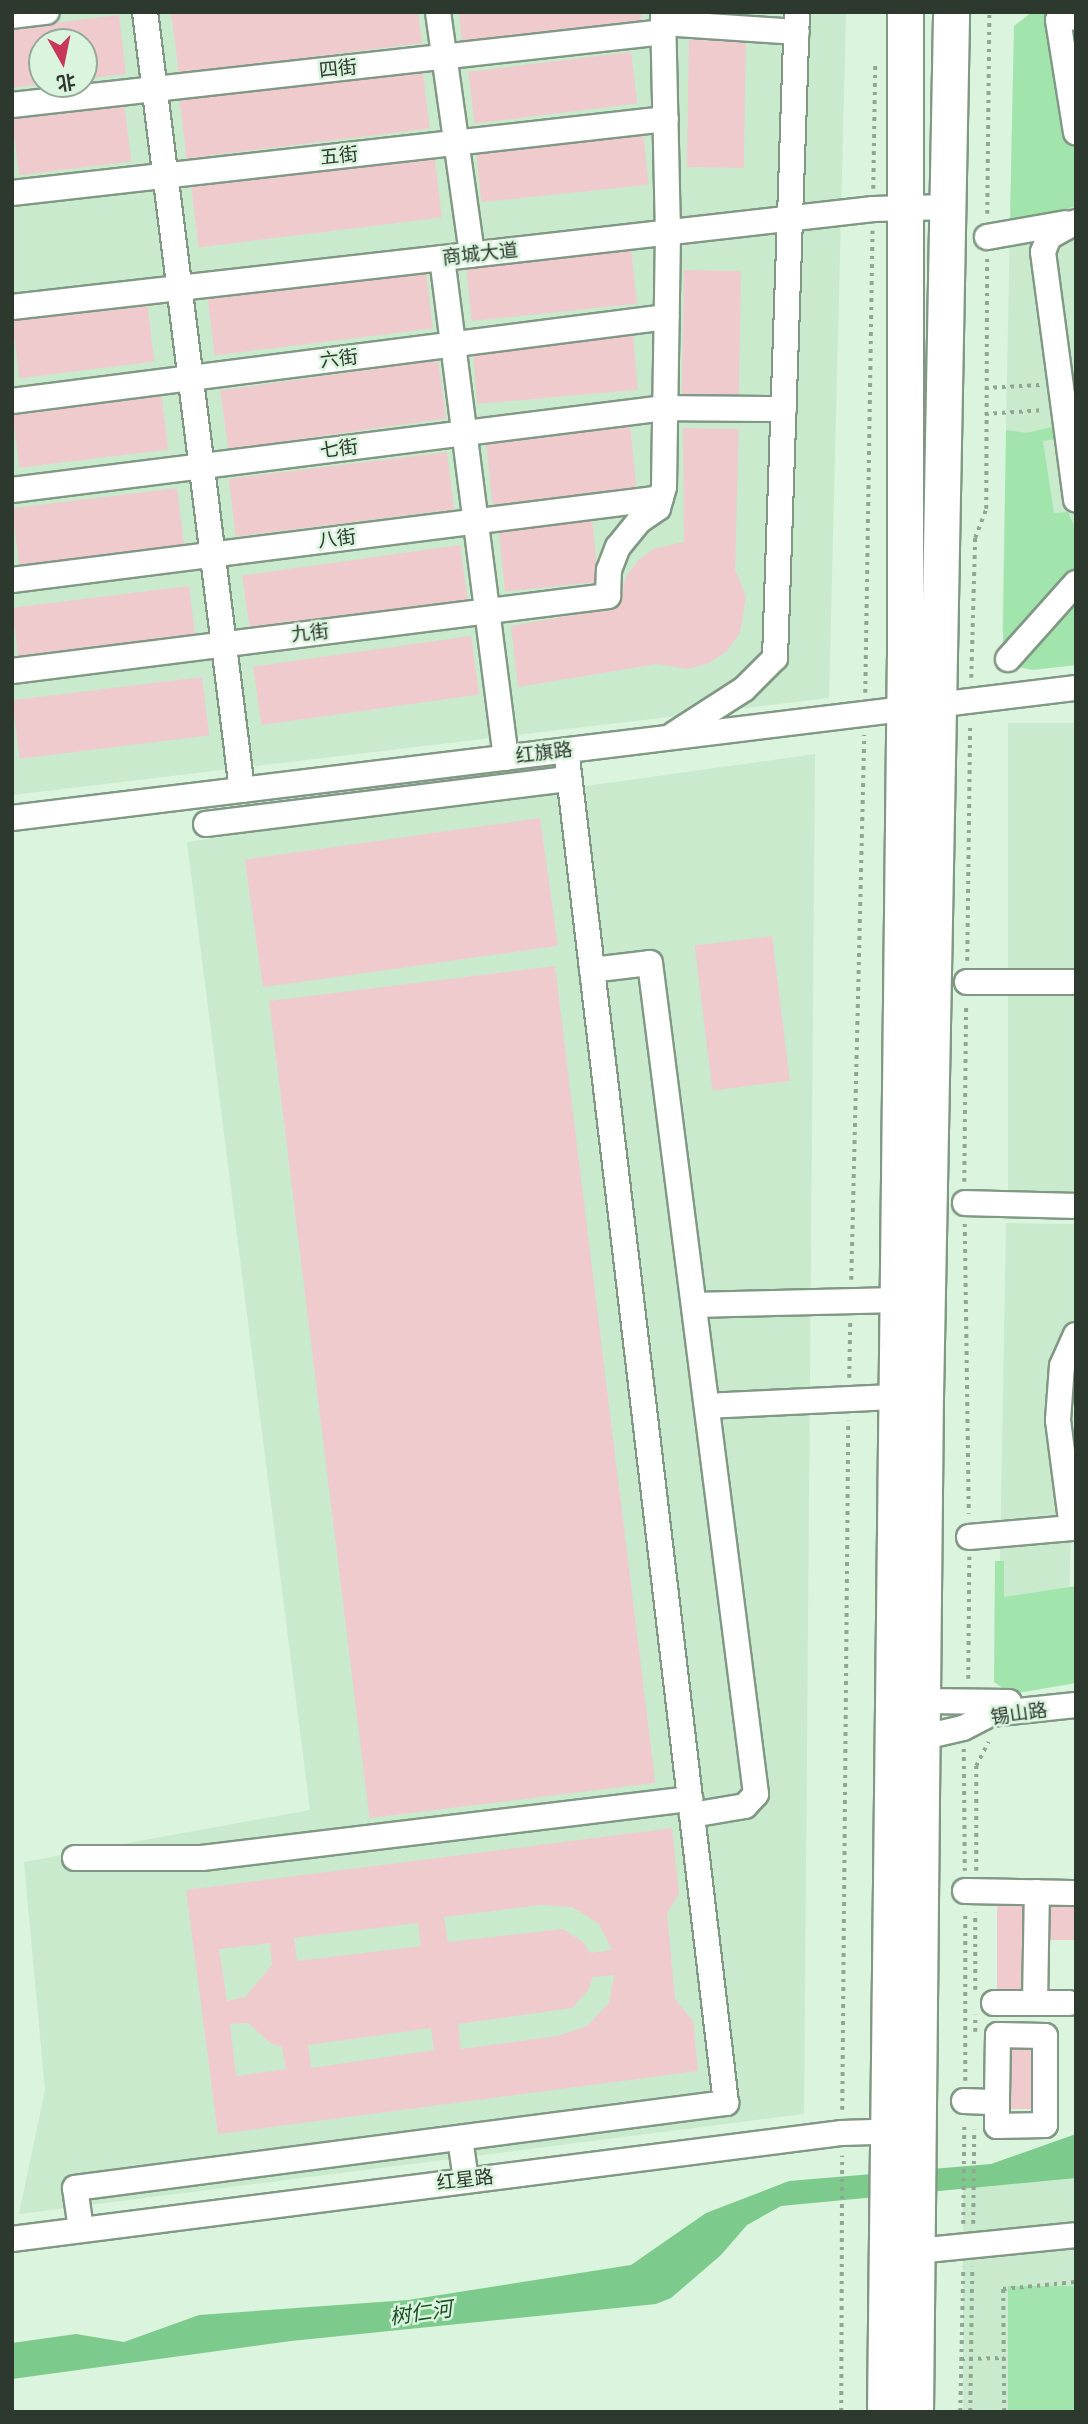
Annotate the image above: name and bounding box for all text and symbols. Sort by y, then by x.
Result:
north arrow [28,28,98,98]
street label: 四街 [318,56,358,82]
text: 北 [55,69,77,95]
street label: 五街 [319,143,359,169]
street label: 商城大道 [441,239,519,269]
street label: 六街 [319,345,359,373]
street label: 七街 [319,435,359,463]
street label: 八街 [317,525,357,553]
street label: 九街 [290,619,330,647]
street label: 红旗路 [514,738,574,768]
street label: 锡山路 [989,1699,1049,1729]
street label: 红星路 [435,2165,495,2195]
water label: 树仁河 [388,2296,454,2330]

